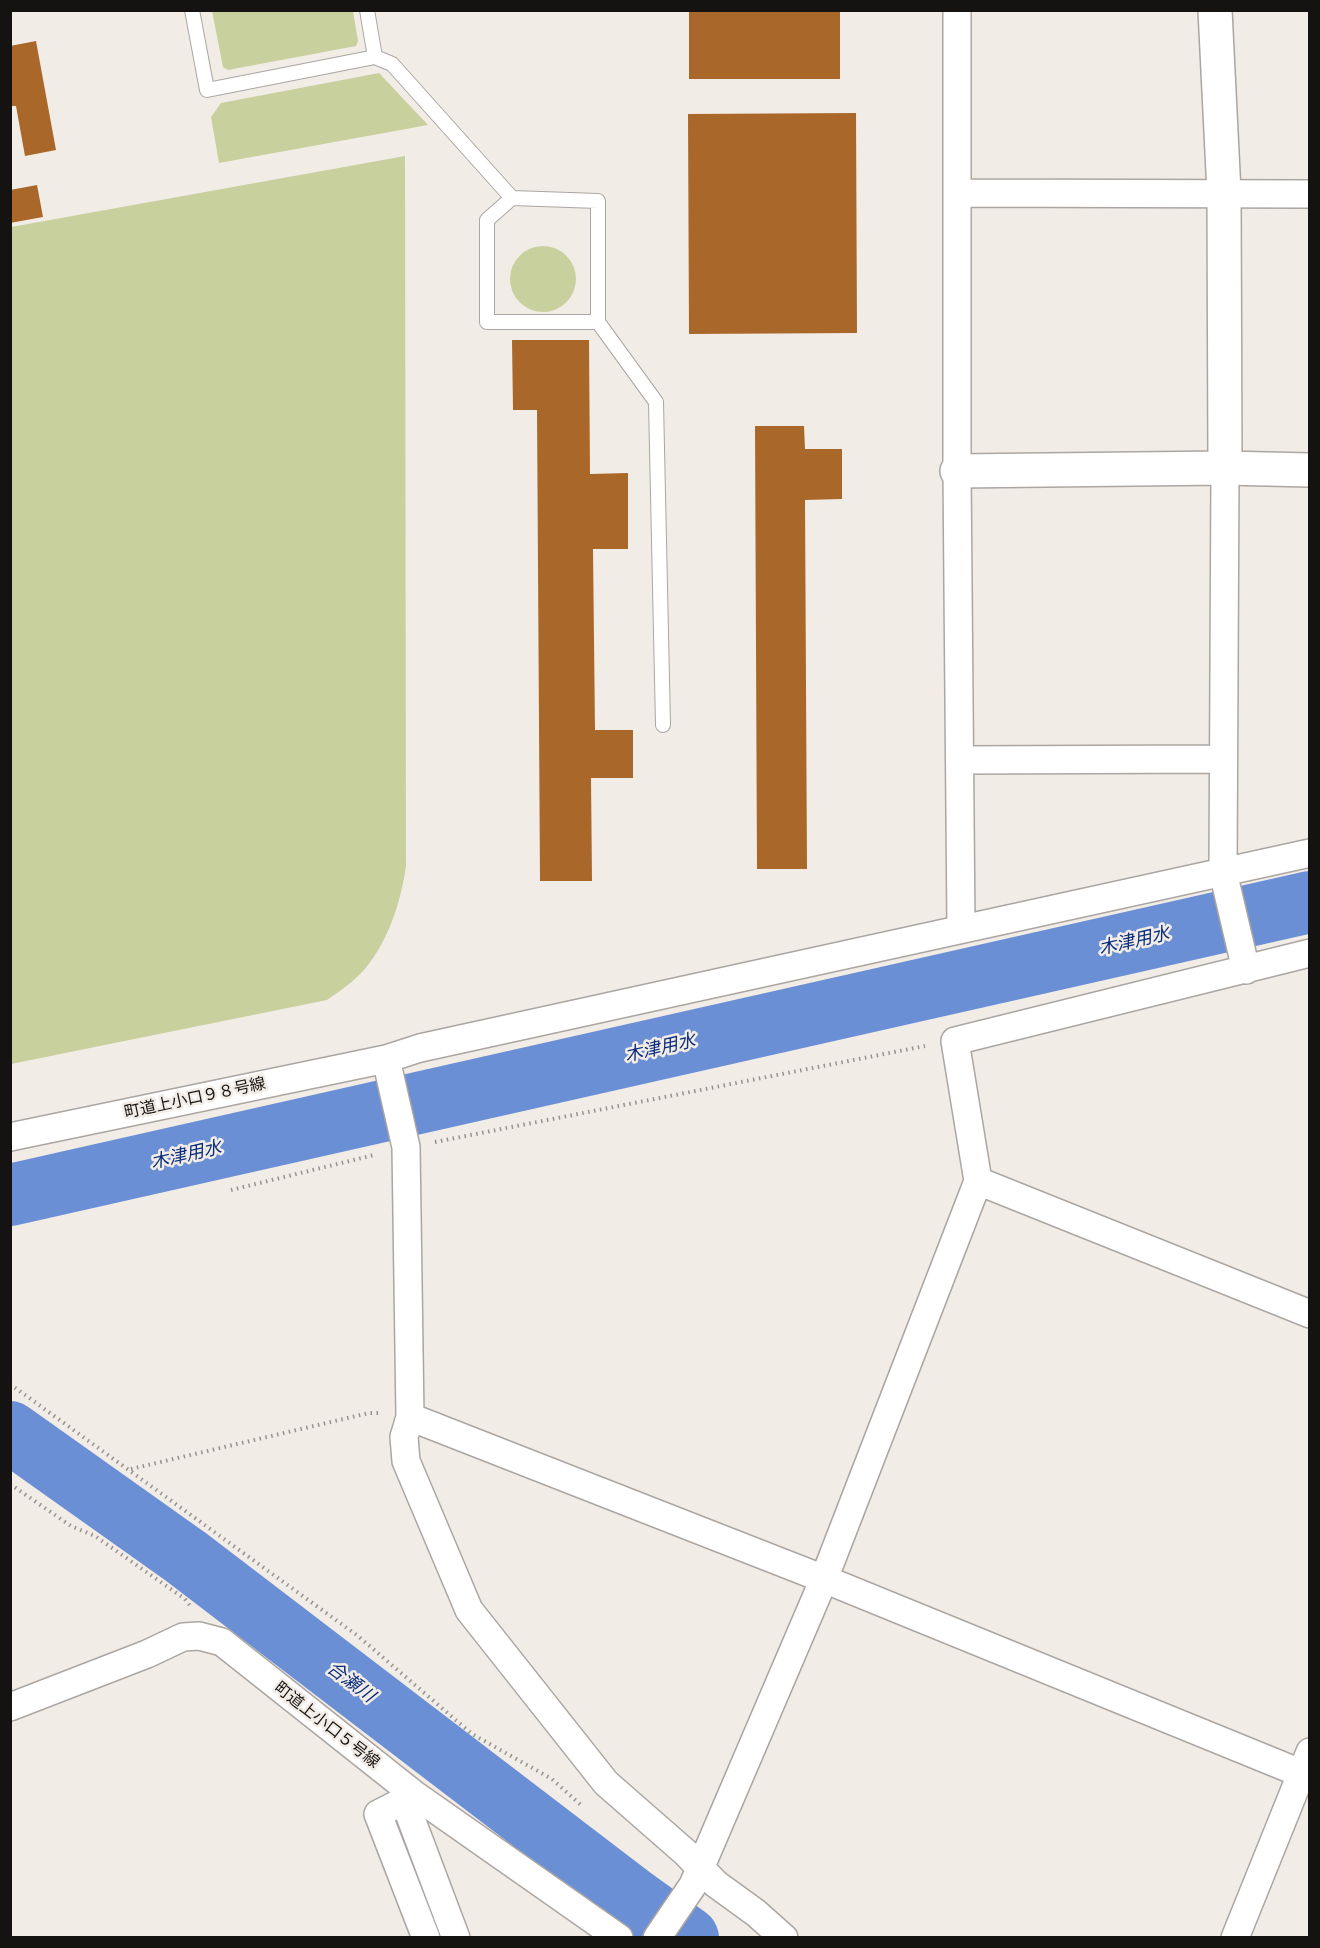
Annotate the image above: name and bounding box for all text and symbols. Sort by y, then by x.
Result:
water label: 木津用水 [1096,922,1172,960]
water label: 木津用水 [622,1029,698,1067]
street label: 町道上小口９８号線 [123,1074,267,1122]
water label: 木津用水 [148,1136,224,1174]
water label: 合瀬川 [323,1657,379,1707]
street label: 町道上小口５号線 [271,1678,383,1772]

